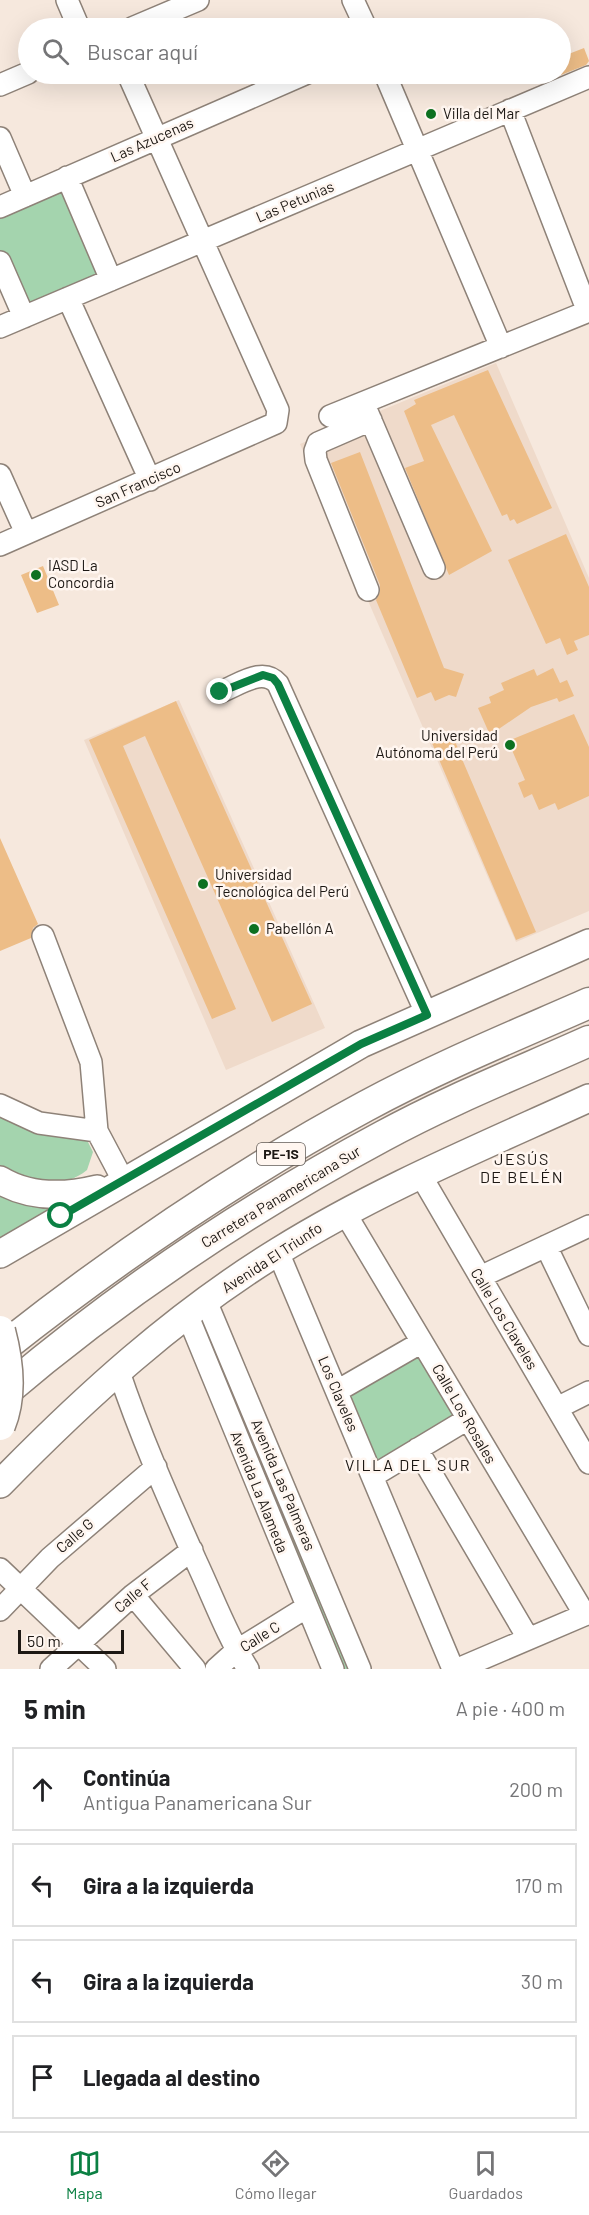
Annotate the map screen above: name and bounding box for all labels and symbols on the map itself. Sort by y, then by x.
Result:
place label: Villa del Mar [443,104,520,122]
marker: Villa del Mar [424,107,438,121]
street label: Las Azucenas [107,113,196,165]
street label: Las Petunias [253,177,336,226]
street label: San Francisco [92,457,183,511]
place label: IASD La Concordia [48,556,114,591]
marker: IASD La Concordia [29,568,43,582]
route end [206,678,232,704]
place label: Universidad Autónoma del Perú [376,726,498,761]
marker: Universidad Autónoma del Perú [503,738,517,752]
place label: Universidad Tecnológica del Perú [215,865,349,900]
marker: Universidad Tecnológica del Perú [196,877,210,891]
place label: Pabellón A [266,919,334,937]
marker: Pabellón A [247,922,261,936]
street label: Carretera Panamericana Sur [197,1141,364,1251]
road number: PE-1S [257,1143,305,1165]
district label: JESÚS DE BELÉN [480,1149,564,1186]
route start [47,1202,73,1228]
street label: Avenida El Triunfo [218,1218,325,1296]
street label: Calle Los Claveles [468,1265,542,1372]
street label: Los Claveles [315,1353,363,1434]
street label: Calle Los Rosales [429,1360,501,1467]
street label: Avenida Las Palmeras [248,1416,320,1553]
street label: Avenida La Alameda [227,1428,293,1555]
district label: VILLA DEL SUR [345,1455,471,1474]
street label: Calle G [52,1514,97,1556]
street label: Calle F [110,1574,155,1616]
street label: Calle C [236,1617,283,1655]
scale bar [18,1627,124,1654]

